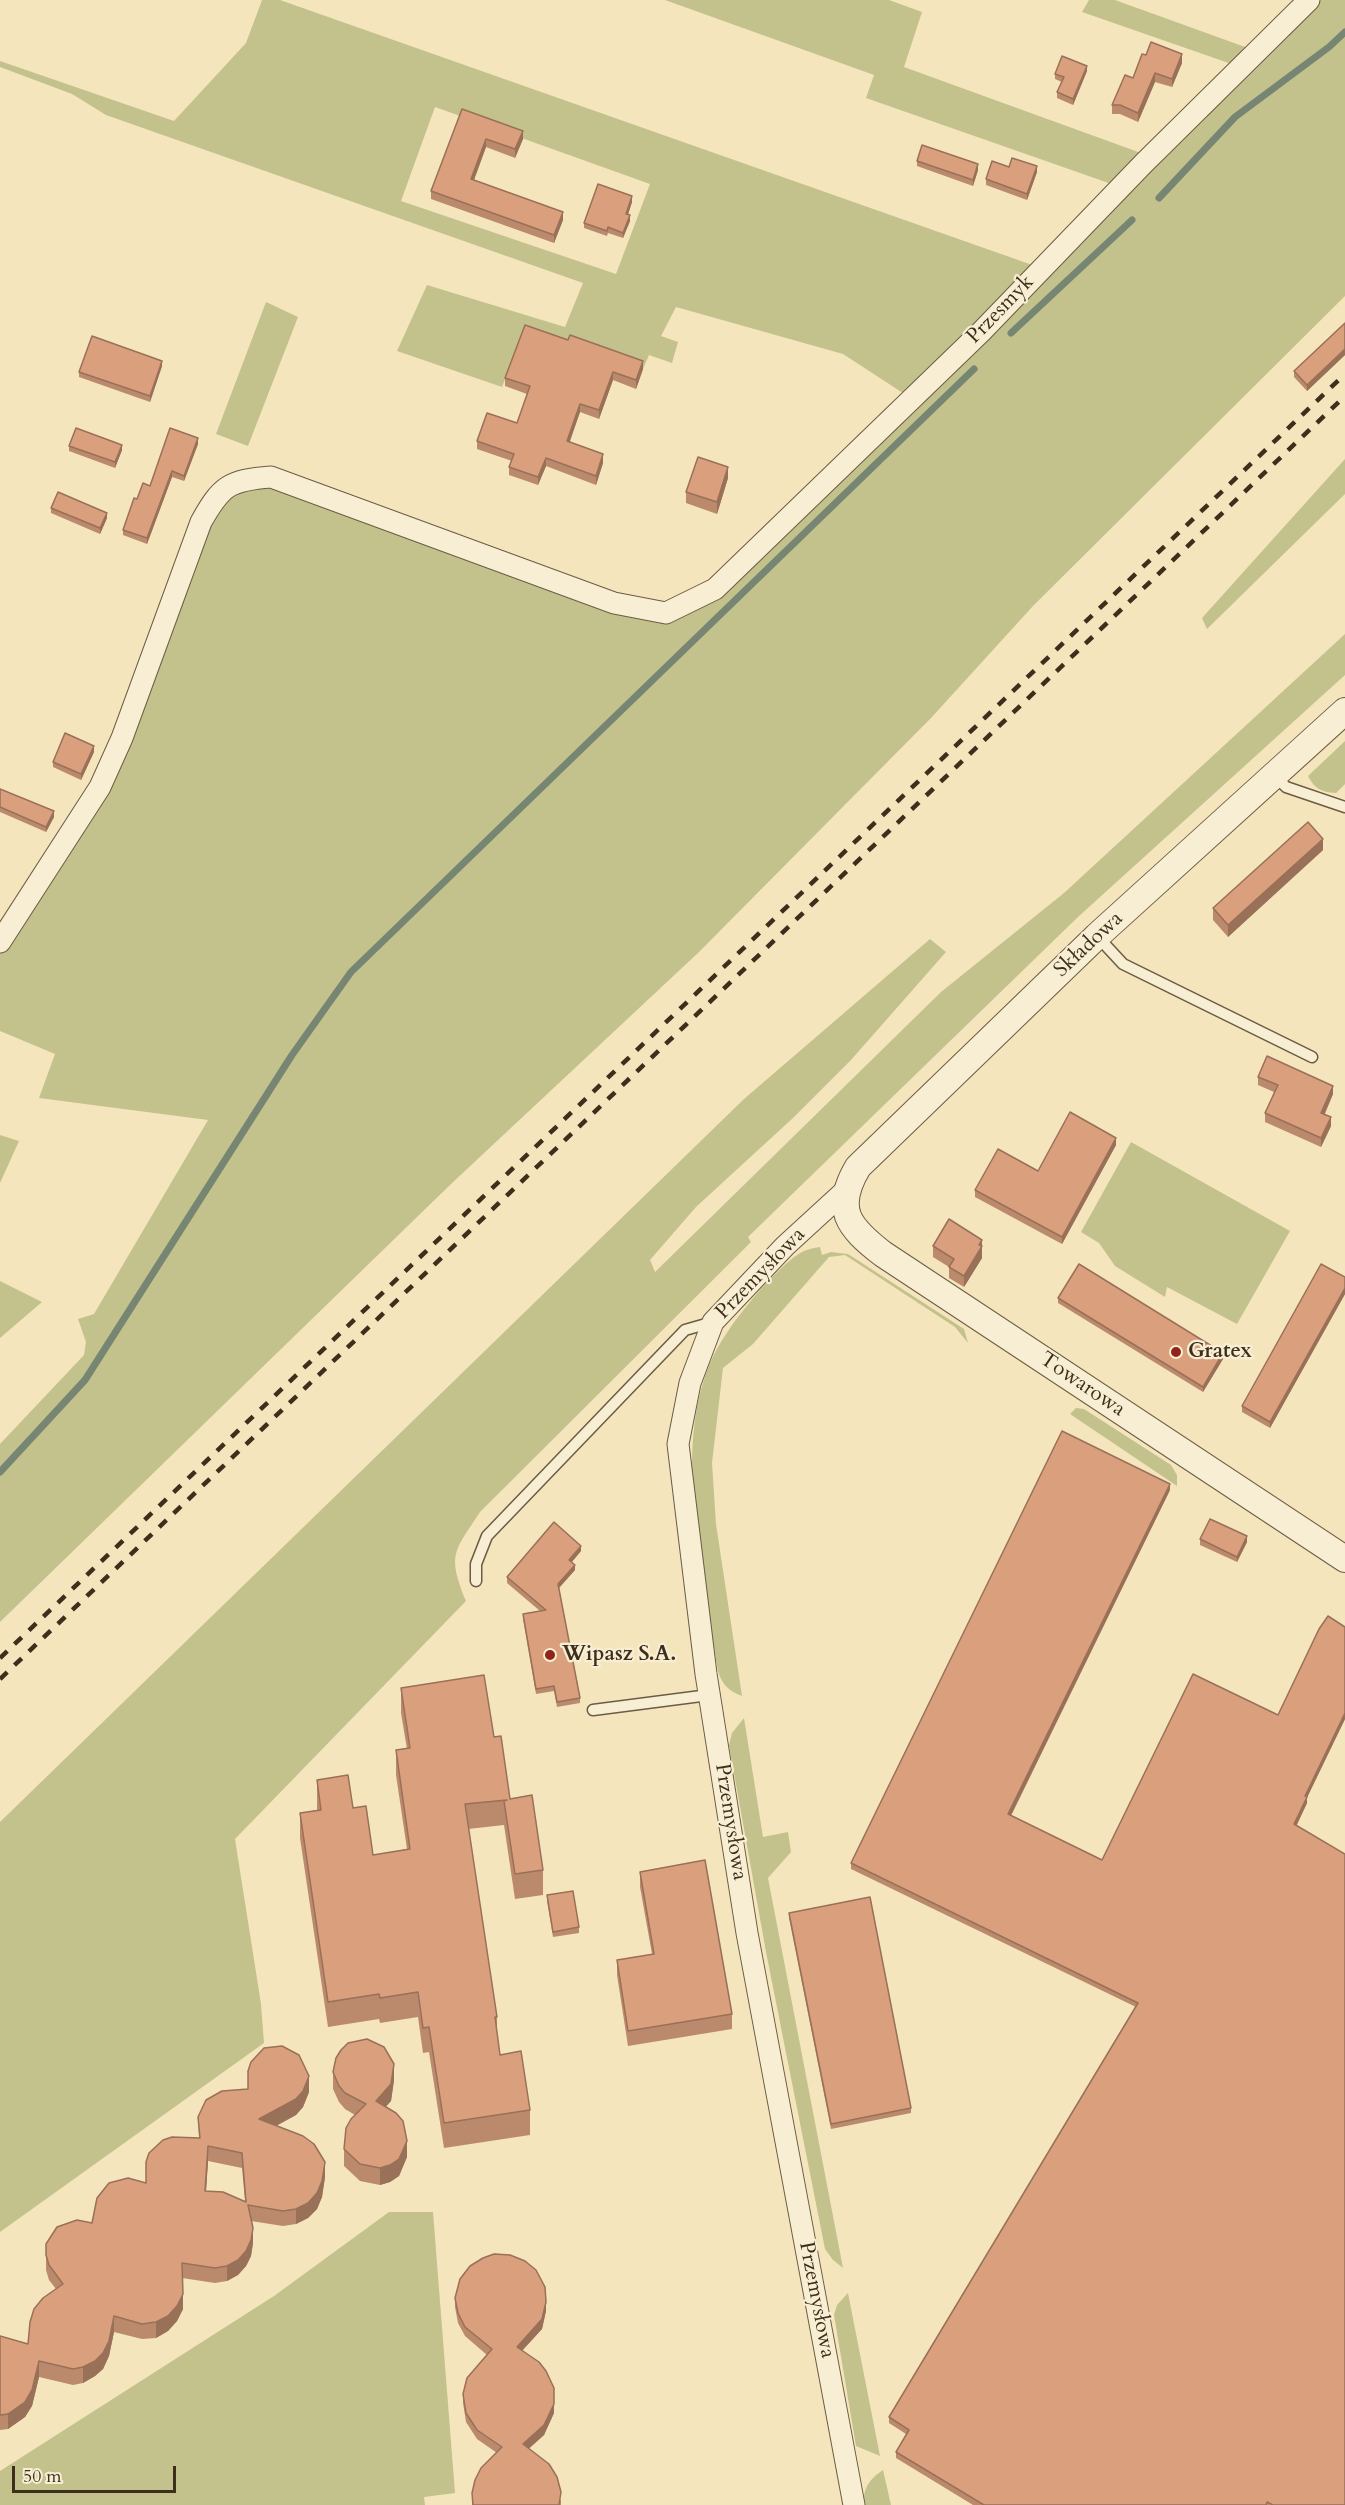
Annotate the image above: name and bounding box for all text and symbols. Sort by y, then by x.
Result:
street label: Przesmyk [962,270,1040,350]
street label: Składowa [1049,907,1129,983]
street label: Przemysłowa [711,1223,811,1325]
place label: Gratex [1188,1339,1252,1365]
marker: Gratex [1169,1345,1183,1359]
street label: Towarowa [1035,1347,1129,1423]
place label: Wipasz S.A. [562,1642,676,1668]
marker: Wipasz S.A. [543,1648,557,1662]
street label: Przemysłowa [708,1762,752,1882]
street label: Przemysłowa [792,2240,840,2360]
scale bar [15,2454,178,2492]
text: 50 m [23,2464,62,2489]

